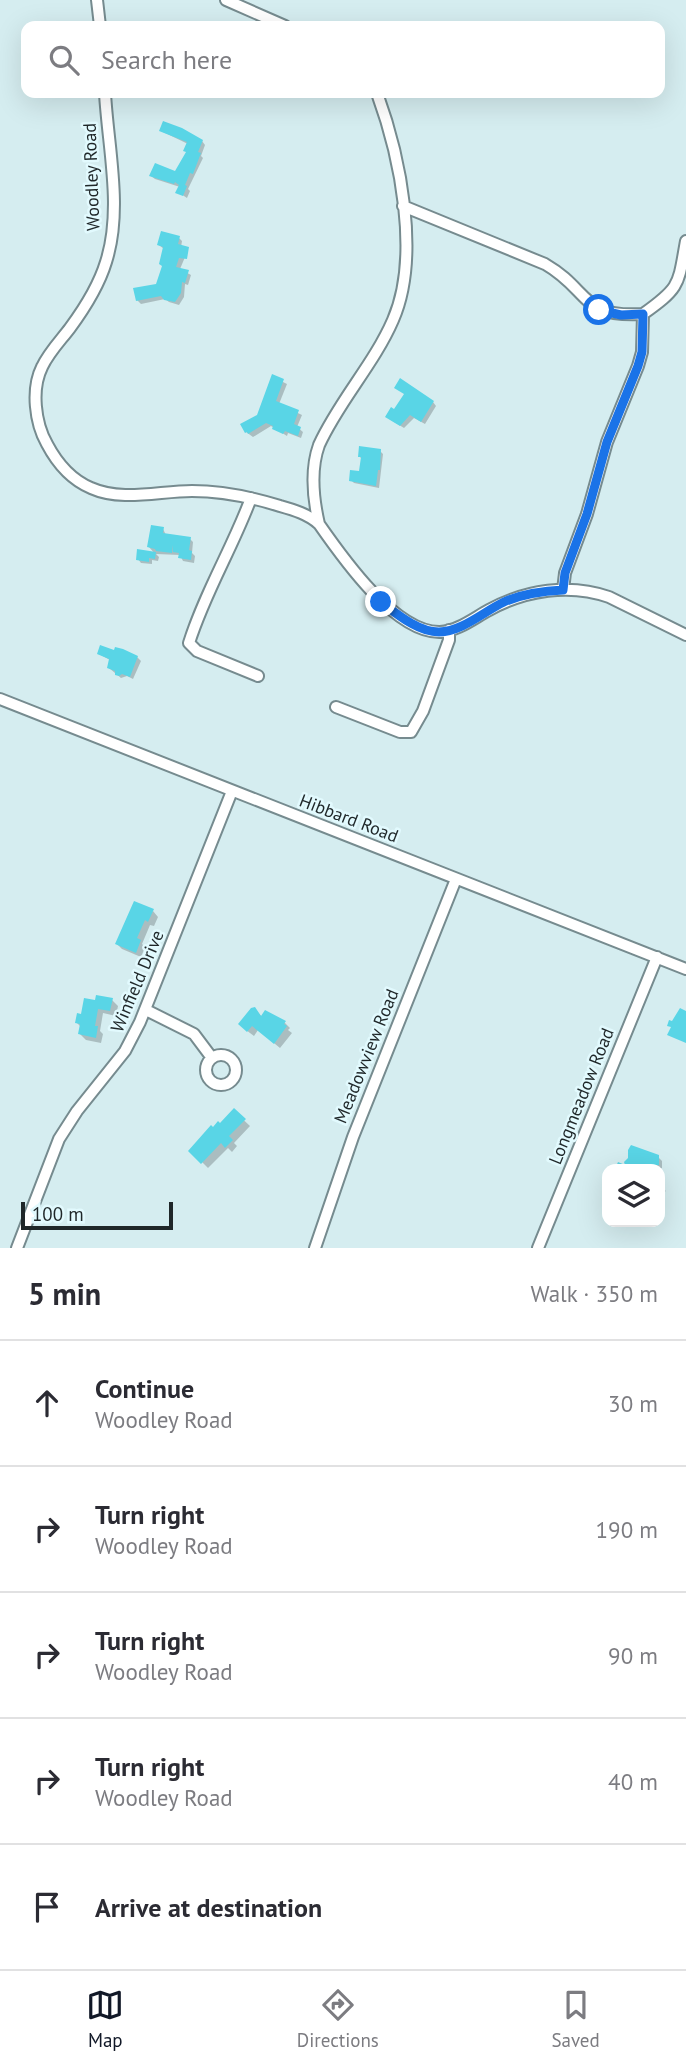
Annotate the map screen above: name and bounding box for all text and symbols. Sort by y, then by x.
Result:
search box [21,21,665,98]
icon: search [45,41,83,79]
text: Search here [101,43,232,76]
street label: Woodley Road [78,123,104,231]
route start [583,294,614,325]
route end [365,586,396,617]
street label: Hibbard Road [296,789,402,847]
street label: Winfield Drive [105,927,169,1035]
street label: Meadowview Road [329,985,403,1127]
street label: Longmeadow Road [543,1025,619,1167]
map controls [602,1164,665,1227]
button: layers [602,1164,665,1227]
scale bar [21,1199,173,1231]
text: 100 m [32,1202,84,1226]
text: 5 min [28,1274,101,1313]
text: Walk · 350 m [531,1279,658,1308]
text: Continue [95,1372,194,1405]
icon: ahead [28,1384,66,1422]
text: 30 m [608,1389,658,1418]
text: Woodley Road [95,1405,233,1434]
text: Turn right [95,1498,204,1531]
icon: right [28,1510,66,1548]
text: 190 m [596,1515,658,1544]
text: Woodley Road [95,1531,233,1560]
text: Turn right [95,1624,204,1657]
icon: right [28,1636,66,1674]
text: 90 m [608,1641,658,1670]
text: Woodley Road [95,1657,233,1686]
text: Turn right [95,1750,204,1783]
icon: right [28,1762,66,1800]
text: 40 m [608,1767,658,1796]
text: Woodley Road [95,1783,233,1812]
icon: arrive [28,1888,66,1926]
text: Arrive at destination [95,1891,322,1924]
tab: Map [86,1986,124,2052]
tab: Directions [297,1986,379,2052]
tab: Saved [551,1986,600,2052]

